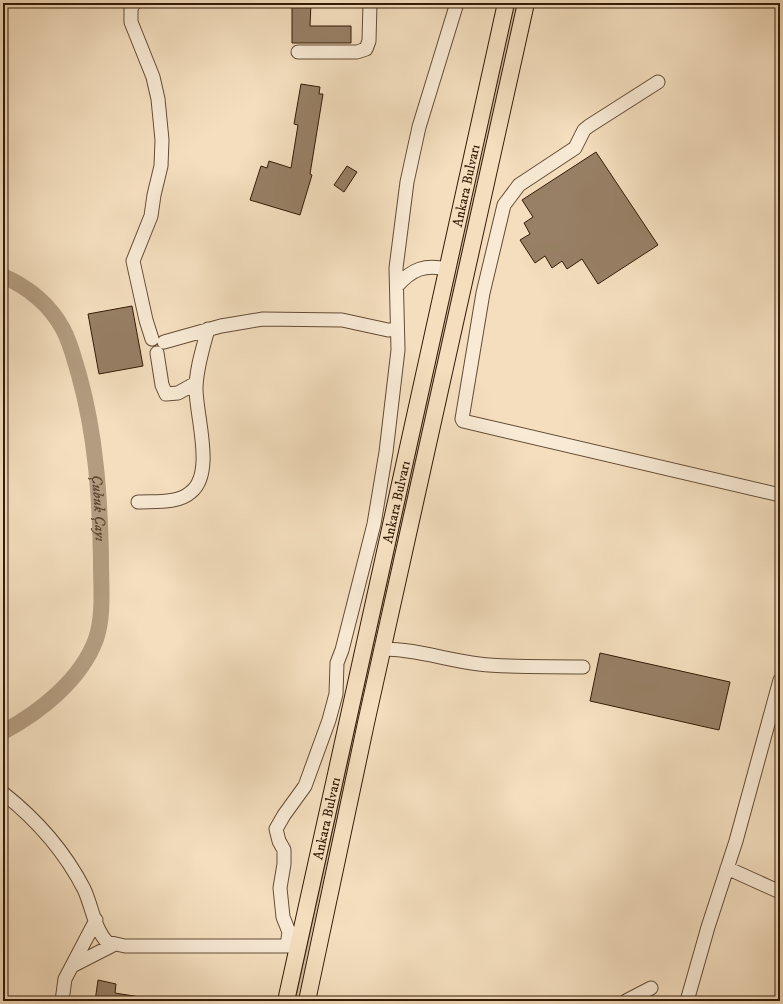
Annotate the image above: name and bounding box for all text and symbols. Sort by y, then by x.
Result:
street label: Ankara Bulvarı [449,142,485,229]
street label: Ankara Bulvarı [379,459,415,545]
water label: Çubuk Çayı [87,474,110,542]
street label: Ankara Bulvarı [309,775,345,862]

